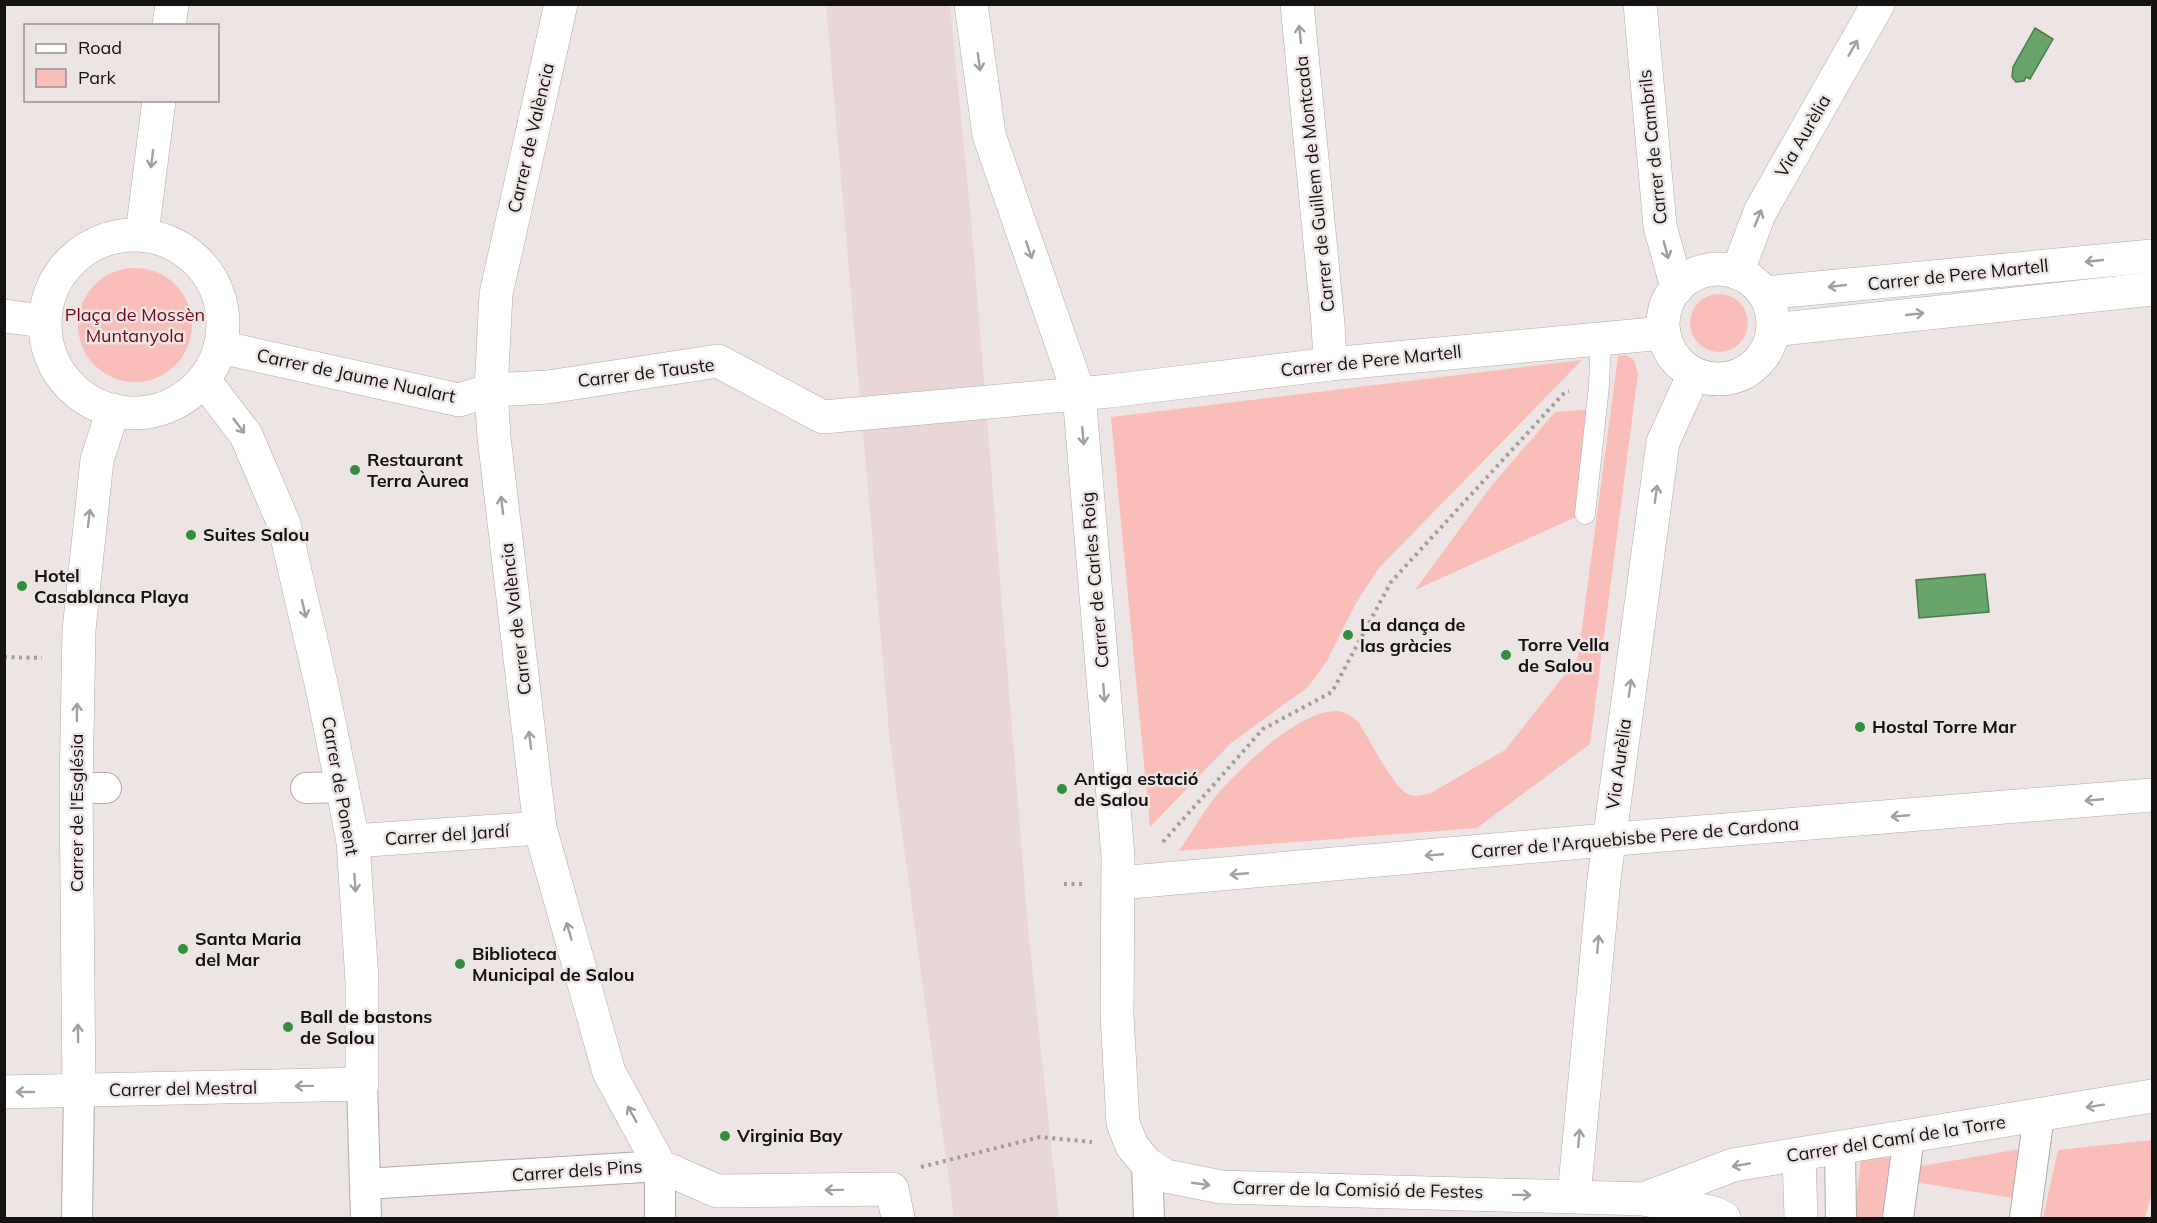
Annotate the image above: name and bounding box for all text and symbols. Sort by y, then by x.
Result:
legend [24,24,219,102]
one-way arrow [1294,24,1305,44]
text: Road [78,36,122,59]
one-way arrow [1847,40,1859,57]
one-way arrow [973,52,984,72]
street label: Carrer de Guillem de Montcada [1290,55,1339,313]
street label: Carrer de València [502,61,559,215]
text: Park [78,66,117,89]
street label: Carrer de Cambrils [1633,68,1672,226]
street label: Via Aurèlia [1770,90,1835,181]
one-way arrow [146,148,157,168]
one-way arrow [1753,209,1764,228]
one-way arrow [1024,240,1035,259]
one-way arrow [1661,240,1673,259]
street label: Carrer de Pere Martell [1866,254,2050,295]
one-way arrow [2085,256,2105,267]
one-way arrow [1828,281,1848,292]
park label: Plaça de Mossèn Muntanyola [65,303,205,347]
one-way arrow [1904,308,1924,319]
street label: Carrer de Pere Martell [1279,340,1463,381]
street label: Carrer de Jaume Nualart [255,343,458,408]
street label: Carrer de Tauste [576,353,716,392]
one-way arrow [233,418,246,434]
one-way arrow [1078,426,1089,446]
place label: Restaurant Terra Àurea [367,448,469,492]
marker: Restaurant Terra Àurea [348,463,362,477]
one-way arrow [1651,485,1662,505]
street label: Carrer de Carles Roig [1075,491,1114,669]
one-way arrow [497,495,508,515]
one-way arrow [84,508,95,528]
place label: Suites Salou [203,523,309,546]
marker: Suites Salou [184,528,198,542]
street label: Carrer de València [495,542,536,696]
place label: Hotel Casablanca Playa [34,564,189,608]
marker: Hotel Casablanca Playa [15,579,29,593]
one-way arrow [298,599,310,618]
place label: La dança de las gràcies [1360,613,1466,657]
marker: La dança de las gràcies [1341,628,1355,642]
place label: Torre Vella de Salou [1518,633,1609,677]
marker: Torre Vella de Salou [1499,648,1513,662]
one-way arrow [1624,678,1635,698]
one-way arrow [1099,683,1110,703]
one-way arrow [72,703,83,723]
street label: Carrer de Ponent [317,715,364,857]
place label: Hostal Torre Mar [1872,715,2017,738]
street label: Via Aurèlia [1601,717,1636,811]
marker: Hostal Torre Mar [1853,720,1867,734]
one-way arrow [524,731,535,751]
street label: Carrer de l'Església [65,734,88,892]
place label: Antiga estació de Salou [1074,767,1198,811]
marker: Antiga estació de Salou [1055,782,1069,796]
one-way arrow [2085,795,2105,806]
one-way arrow [1890,810,1910,821]
street label: Carrer de l'Arquebisbe Pere de Cardona [1470,812,1800,863]
street label: Carrer del Jardí [384,819,512,850]
one-way arrow [1424,850,1444,861]
one-way arrow [1230,869,1250,880]
one-way arrow [350,872,361,892]
one-way arrow [563,922,574,941]
place label: Santa Maria del Mar [195,927,301,971]
one-way arrow [1593,934,1604,954]
marker: Santa Maria del Mar [176,942,190,956]
place label: Biblioteca Municipal de Salou [472,942,634,986]
marker: Biblioteca Municipal de Salou [453,957,467,971]
place label: Ball de bastons de Salou [300,1005,432,1049]
marker: Ball de bastons de Salou [281,1020,295,1034]
one-way arrow [72,1024,84,1044]
street label: Carrer del Mestral [109,1076,257,1101]
one-way arrow [294,1080,314,1092]
one-way arrow [15,1086,35,1098]
one-way arrow [2085,1101,2105,1112]
one-way arrow [626,1106,638,1123]
street label: Carrer del Camí de la Torre [1785,1110,2007,1167]
place label: Virginia Bay [736,1124,843,1147]
one-way arrow [1574,1128,1585,1148]
marker: Virginia Bay [718,1129,732,1143]
street label: Carrer dels Pins [511,1154,643,1187]
one-way arrow [1732,1159,1752,1170]
street label: Carrer de la Comisió de Festes [1232,1176,1484,1203]
one-way arrow [1190,1179,1210,1190]
one-way arrow [824,1184,844,1196]
one-way arrow [1511,1189,1531,1200]

